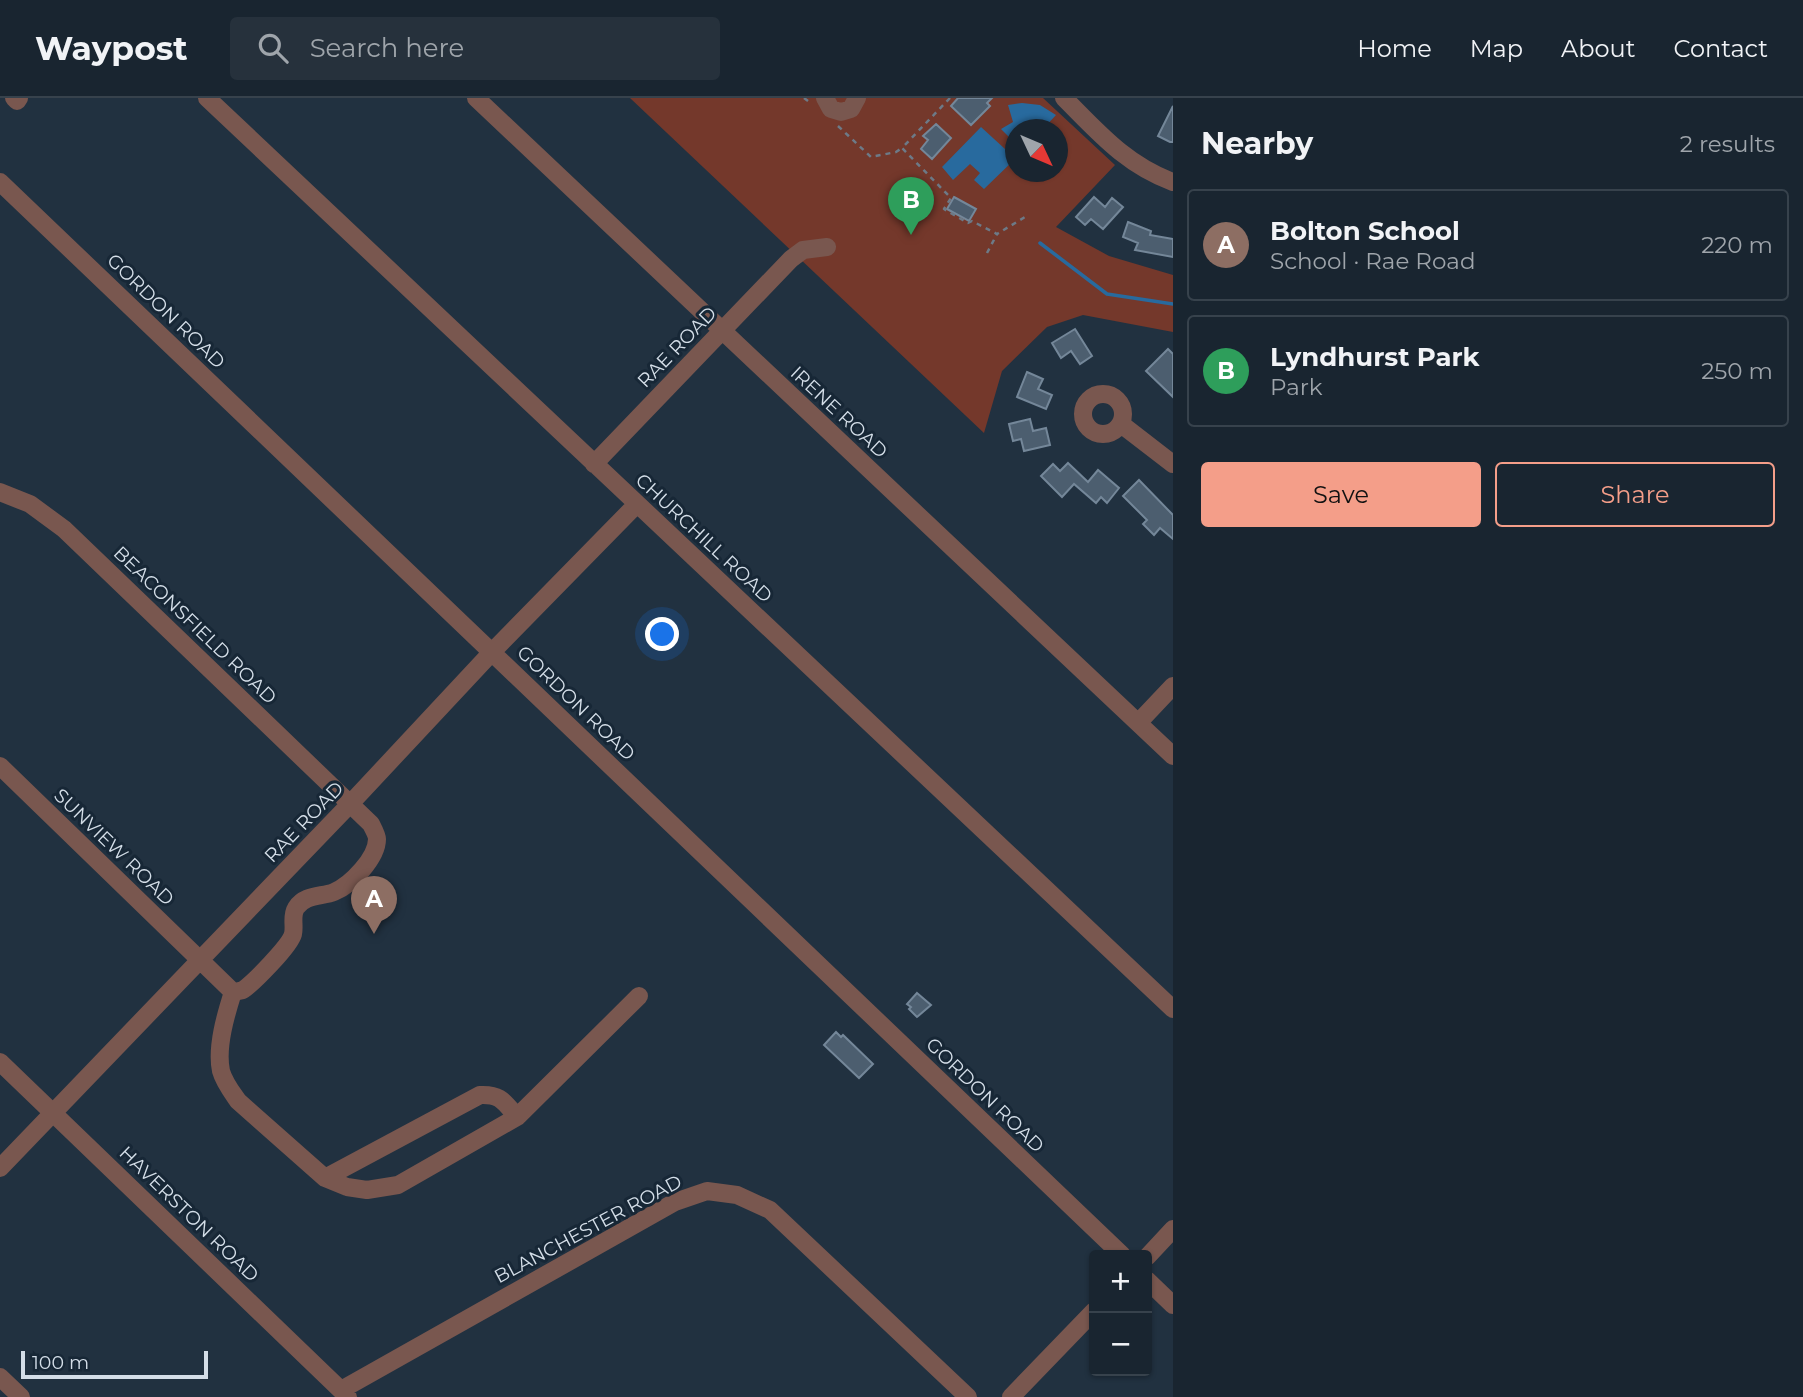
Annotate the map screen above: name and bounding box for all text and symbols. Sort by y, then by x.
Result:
search box [230,17,720,80]
text: Waypost [35,28,188,68]
icon: search [254,29,292,67]
text: Search here [310,32,464,64]
text: Home [1357,34,1432,63]
text: Map [1470,34,1523,63]
text: About [1561,34,1635,63]
text: Contact [1673,34,1768,63]
north arrow [1005,119,1068,182]
text: Nearby [1201,125,1313,162]
text: 2 results [1680,130,1775,158]
pin: B [888,177,934,235]
text: Bolton School [1270,215,1460,247]
text: A [1217,231,1235,259]
text: 220 m [1701,231,1773,259]
text: School · Rae Road [1270,247,1475,275]
street label: GORDON ROAD [102,249,230,373]
street label: RAE ROAD [633,302,721,392]
text: Lyndhurst Park [1270,341,1480,373]
text: B [1217,357,1235,385]
text: 250 m [1701,357,1773,385]
street label: IRENE ROAD [786,361,892,463]
text: Park [1270,373,1323,401]
button: Save [1201,462,1481,527]
button: Share [1495,462,1775,527]
street label: CHURCHILL ROAD [631,469,777,607]
street label: BEACONSFIELD ROAD [109,541,281,709]
your location [645,617,679,651]
street label: GORDON ROAD [512,641,640,765]
street label: RAE ROAD [260,777,348,867]
street label: SUNVIEW ROAD [49,784,179,910]
pin: A [351,876,397,934]
street label: GORDON ROAD [921,1033,1049,1157]
street label: HAVERSTON ROAD [114,1141,264,1287]
street label: BLANCHESTER ROAD [490,1170,686,1288]
map controls [1089,1250,1152,1376]
button: + [1089,1250,1152,1313]
button: − [1089,1313,1152,1376]
scale bar [21,1348,208,1380]
text: 100 m [32,1351,89,1374]

